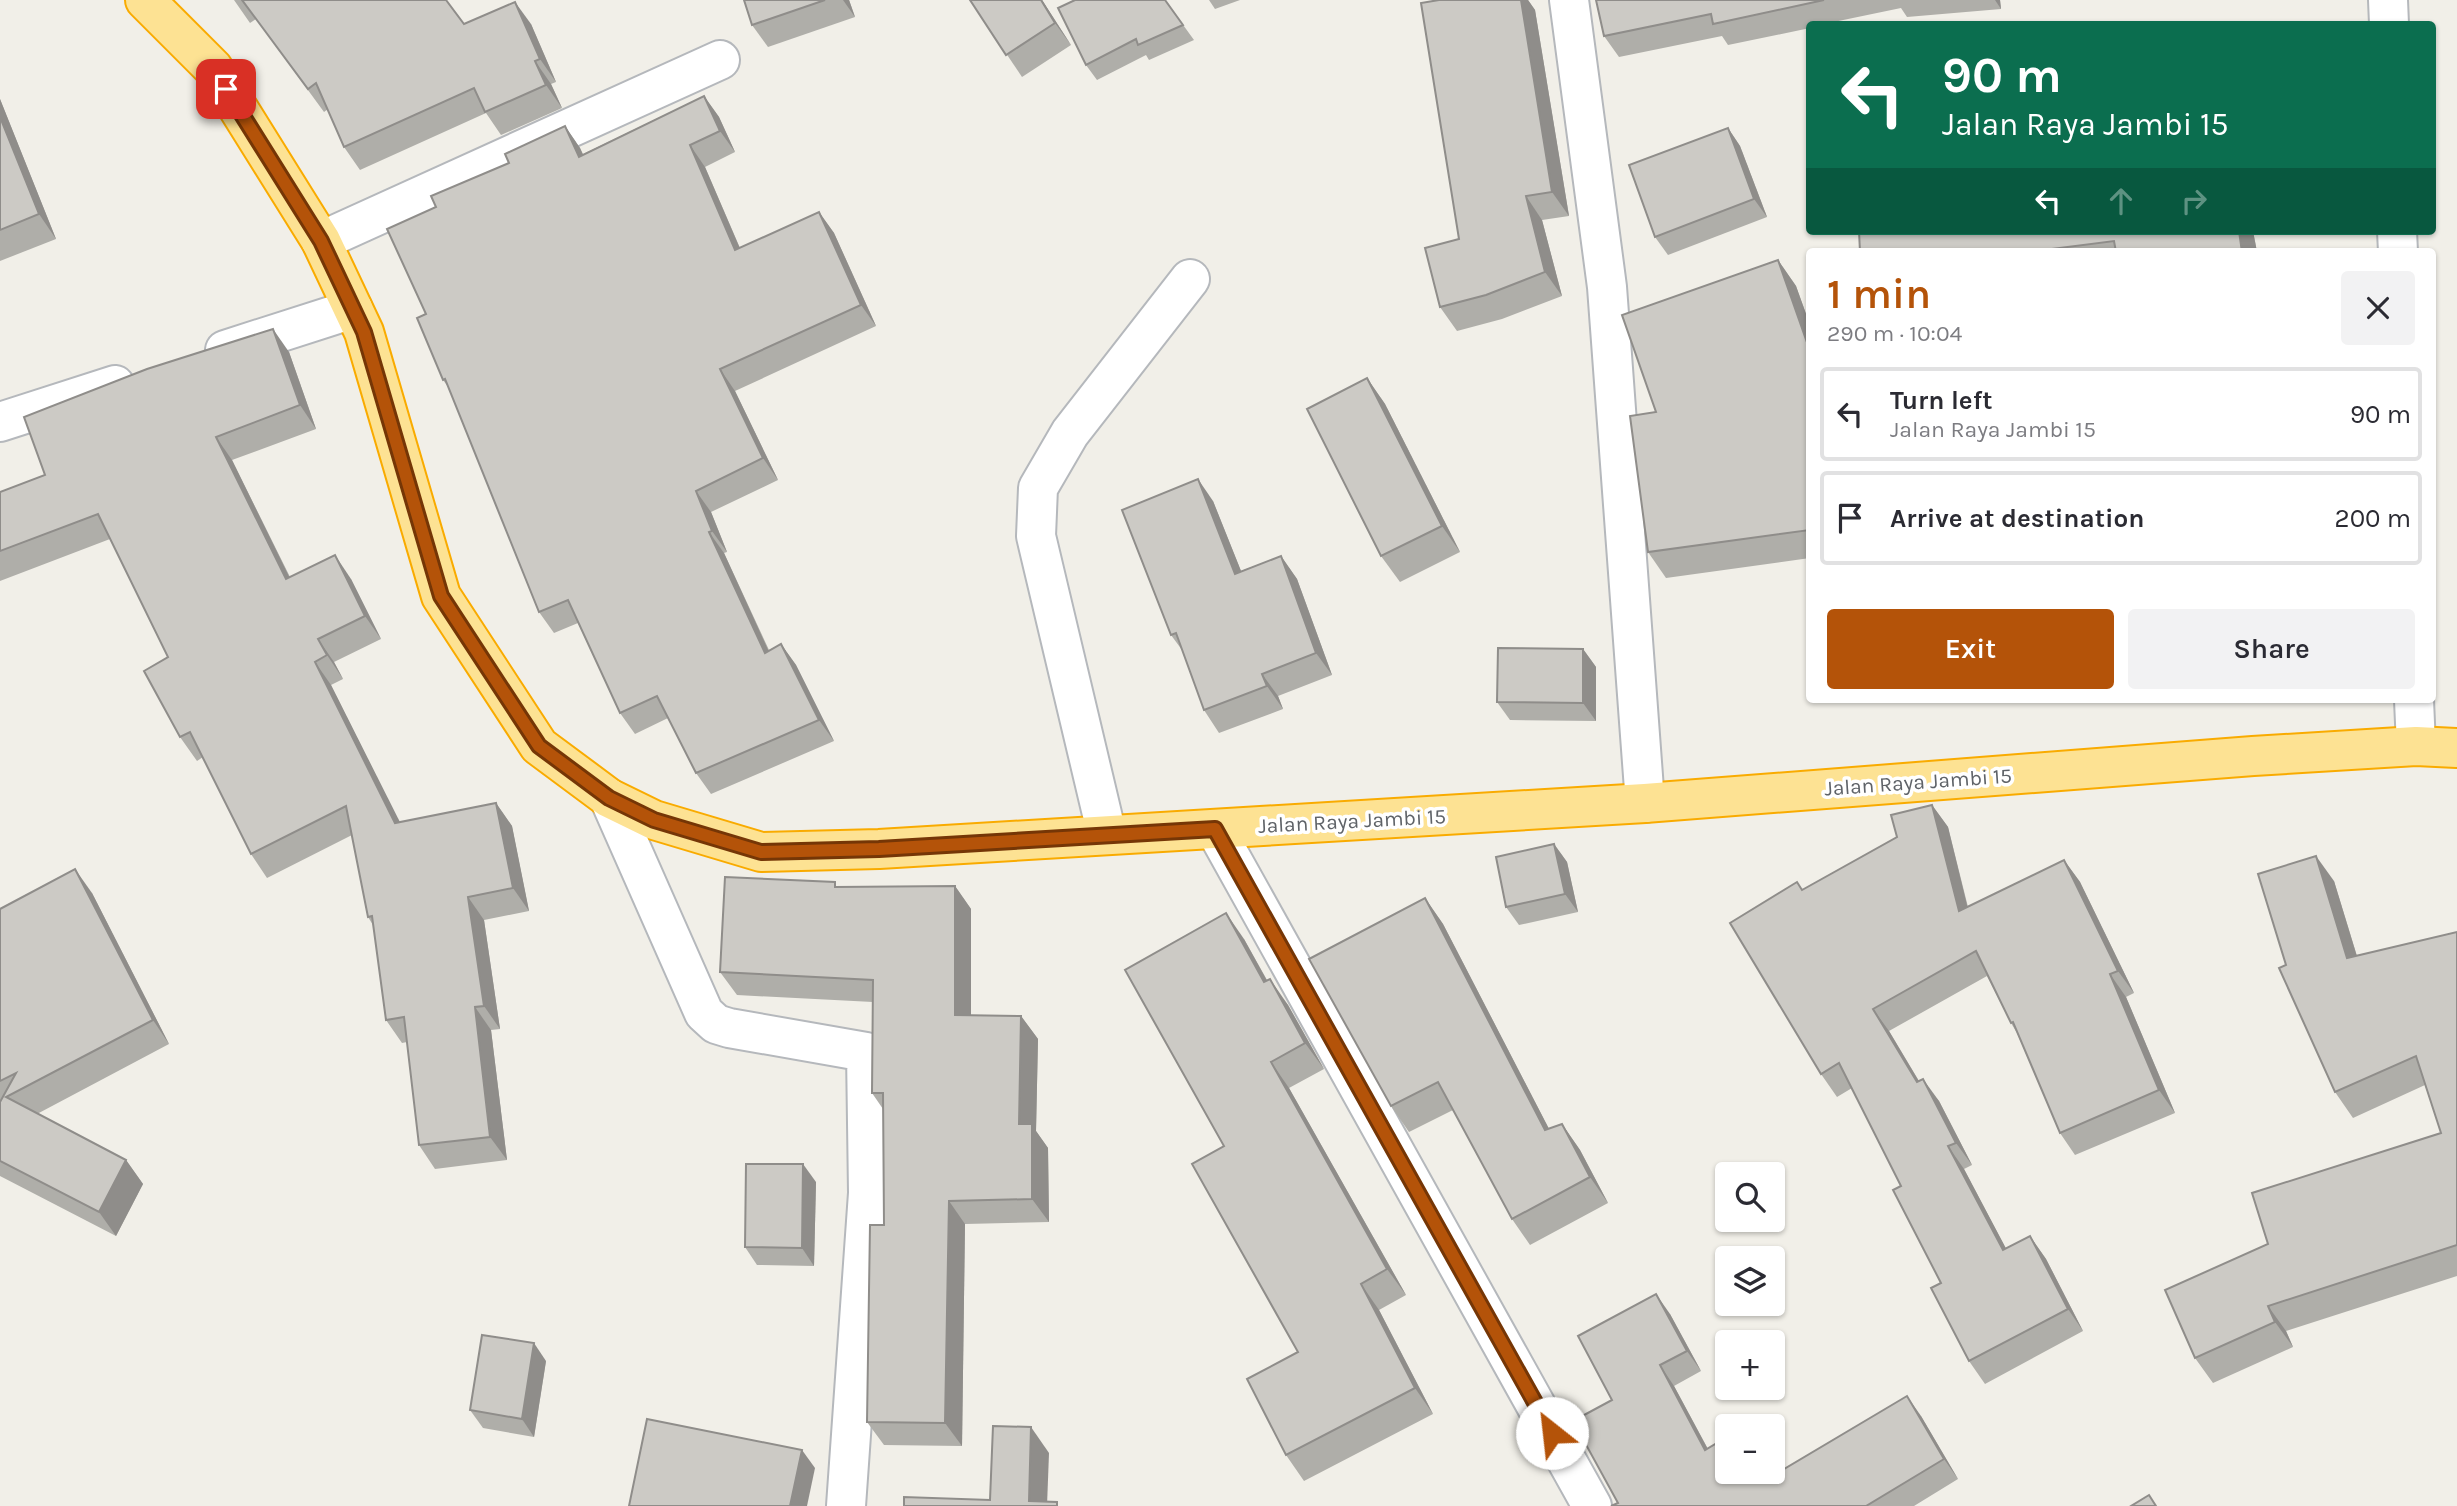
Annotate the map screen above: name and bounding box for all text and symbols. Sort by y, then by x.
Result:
text: 90 m [1942,47,2062,104]
icon: left [1827,49,1918,140]
pin [196,59,256,119]
icon: arrive [207,70,245,108]
text: Jalan Raya Jambi 15 [1942,106,2229,143]
icon: left [2029,182,2067,220]
icon: ahead [2102,182,2140,220]
icon: right [2175,182,2213,220]
text: 1 min [1827,269,1931,319]
button: close [2341,271,2415,345]
text: 290 m · 10:04 [1827,320,1962,347]
text: Turn left [1890,385,1992,416]
icon: left [1831,395,1869,433]
text: 90 m [2350,399,2411,430]
text: Jalan Raya Jambi 15 [1890,416,2096,443]
icon: arrive [1831,499,1869,537]
text: Arrive at destination [1890,503,2144,534]
text: 200 m [2335,503,2411,534]
button: Exit [1827,609,2114,689]
button: Share [2128,609,2415,689]
street label: Jalan Raya Jambi 15 [1823,763,2013,801]
street label: Jalan Raya Jambi 15 [1257,804,1447,838]
map controls [1715,1162,1785,1484]
button: search [1715,1162,1785,1232]
button: layers [1715,1246,1785,1316]
button: + [1715,1330,1785,1400]
position arrow [1515,1396,1589,1470]
button: − [1715,1414,1785,1484]

